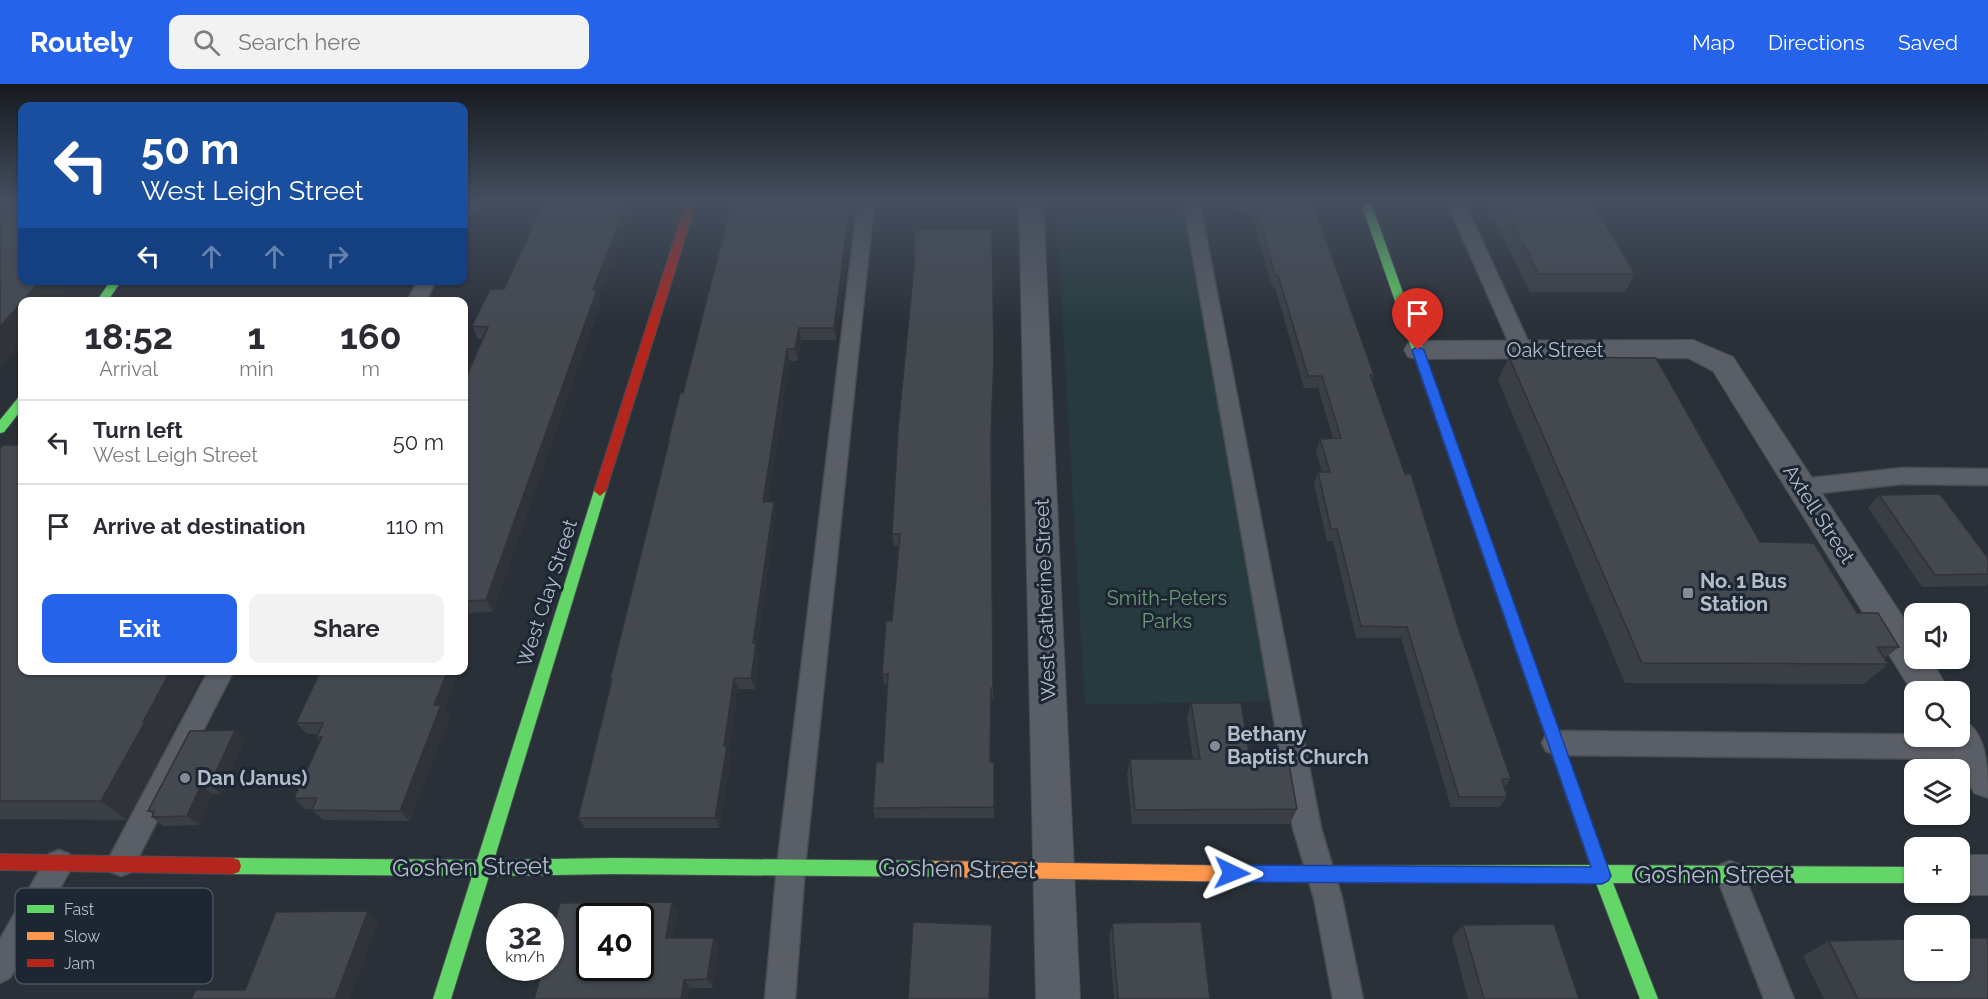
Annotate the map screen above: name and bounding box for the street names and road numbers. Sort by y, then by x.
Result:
street label: Oak Street [1507,338,1604,362]
street label: Axtell Street [1778,460,1860,568]
street label: West Catherine Street [1029,498,1061,702]
street label: West Clay Street [512,516,582,670]
street label: Goshen Street [392,851,550,882]
street label: Goshen Street [878,853,1036,884]
street label: Goshen Street [1634,860,1792,889]

